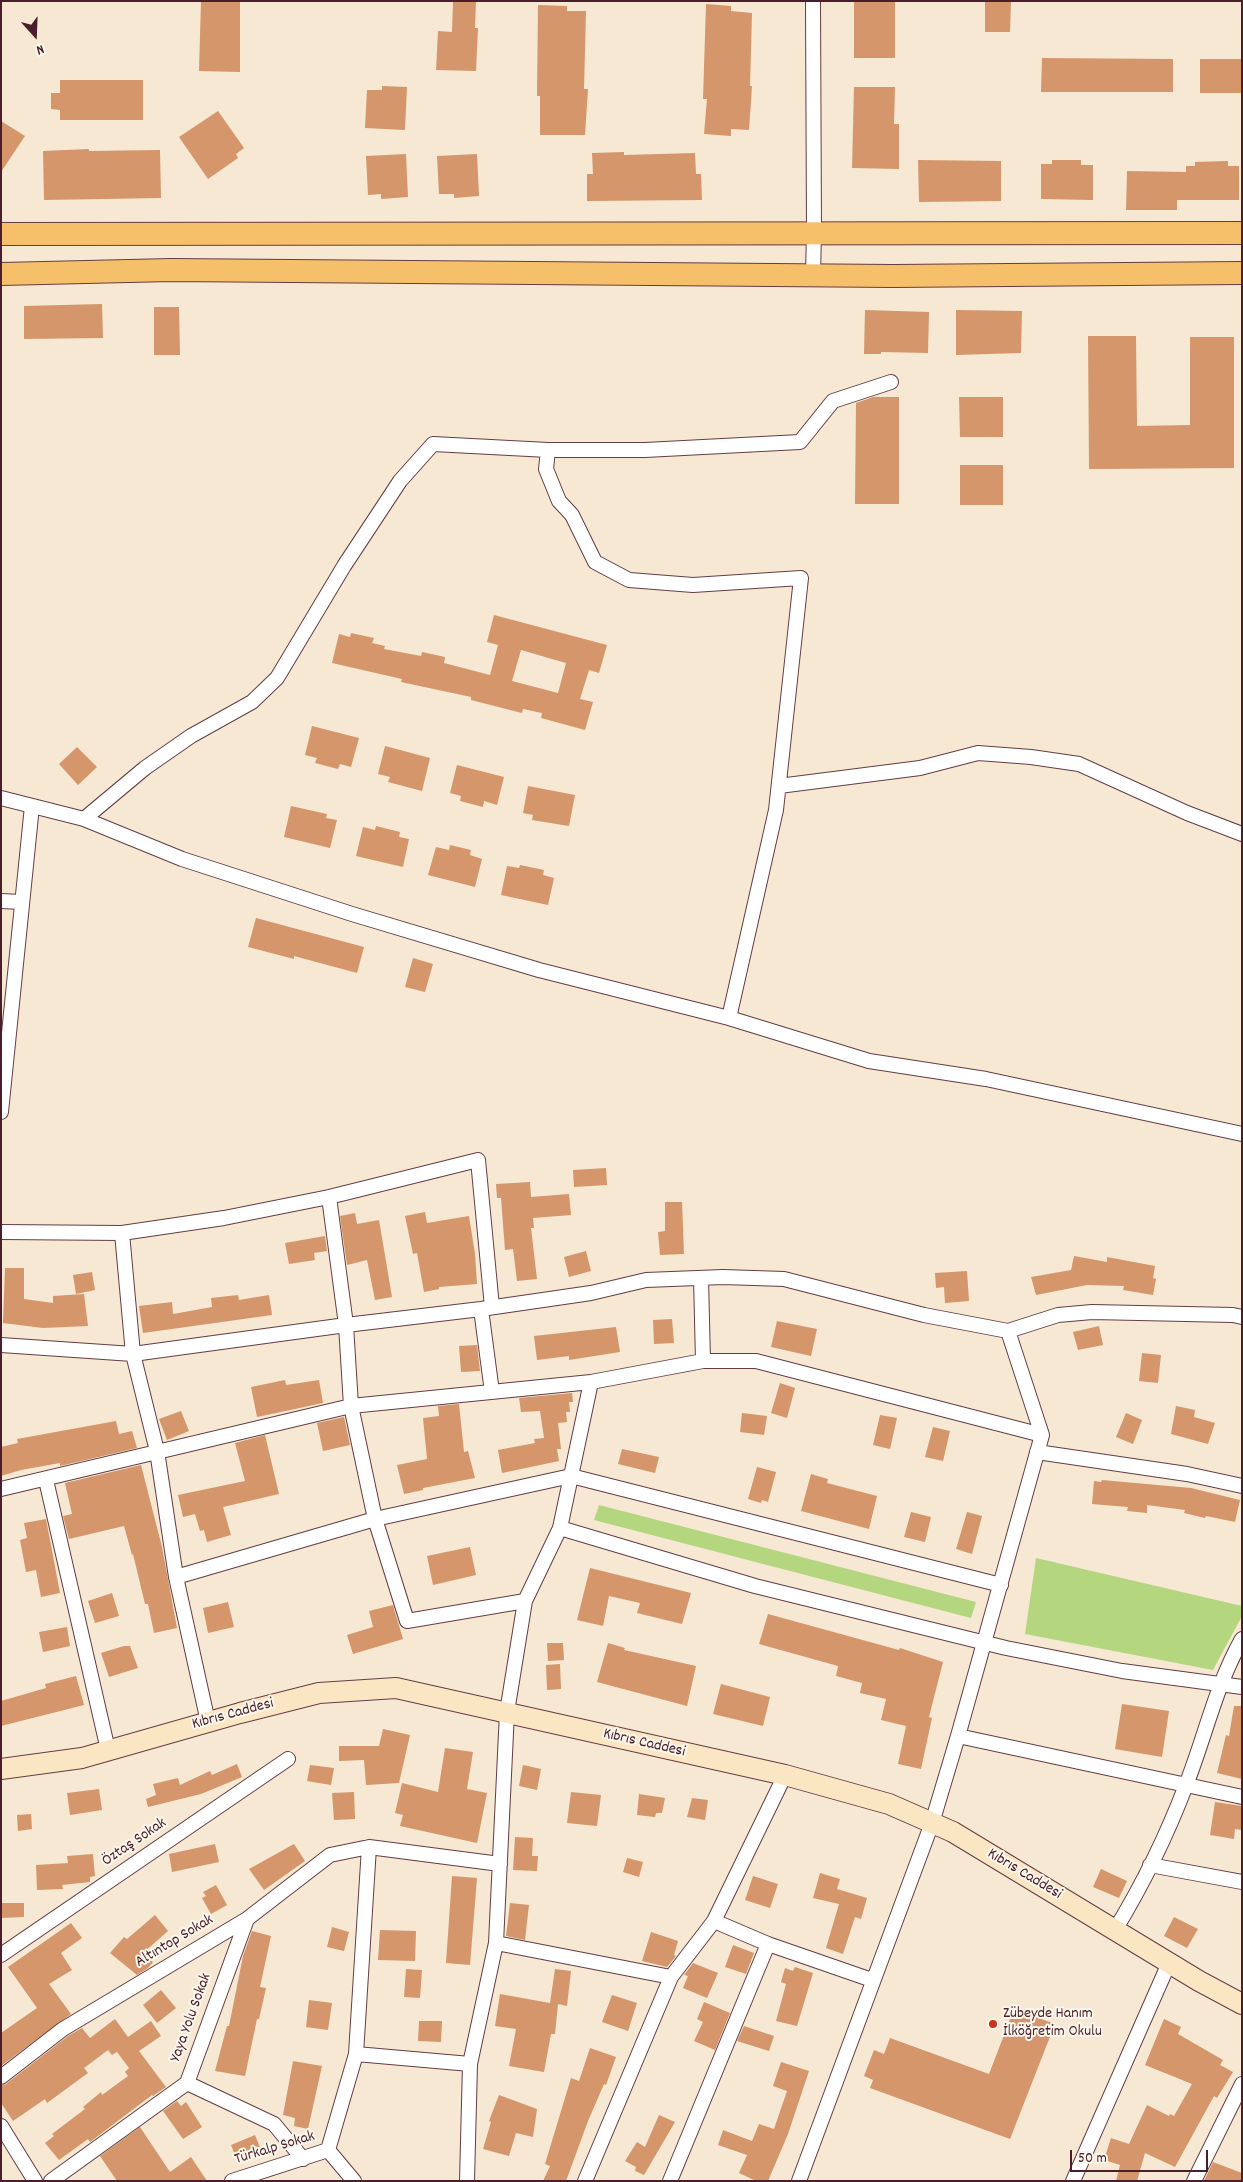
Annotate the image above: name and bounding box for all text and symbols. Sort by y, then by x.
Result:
north arrow [10,10,60,60]
text: N [33,39,47,60]
street label: Kıbrıs Caddesi [190,1695,276,1735]
street label: Kıbrıs Caddesi [601,1725,687,1763]
street label: Öztaş Sokak [99,1814,171,1872]
street label: Kıbrıs Caddesi [983,1845,1065,1905]
street label: Altıntop Sokak [132,1911,218,1973]
street label: Yaya Yolu Sokak [167,1971,217,2065]
place label: Zübeyde Hanım İlköğretim Okulu [1003,2005,1102,2043]
marker: Zübeyde Hanım İlköğretim Okulu [987,2018,999,2030]
street label: Türkalp Sokak [233,2128,317,2170]
scale bar [1073,2140,1210,2172]
text: 50 m [1078,2148,1107,2170]

